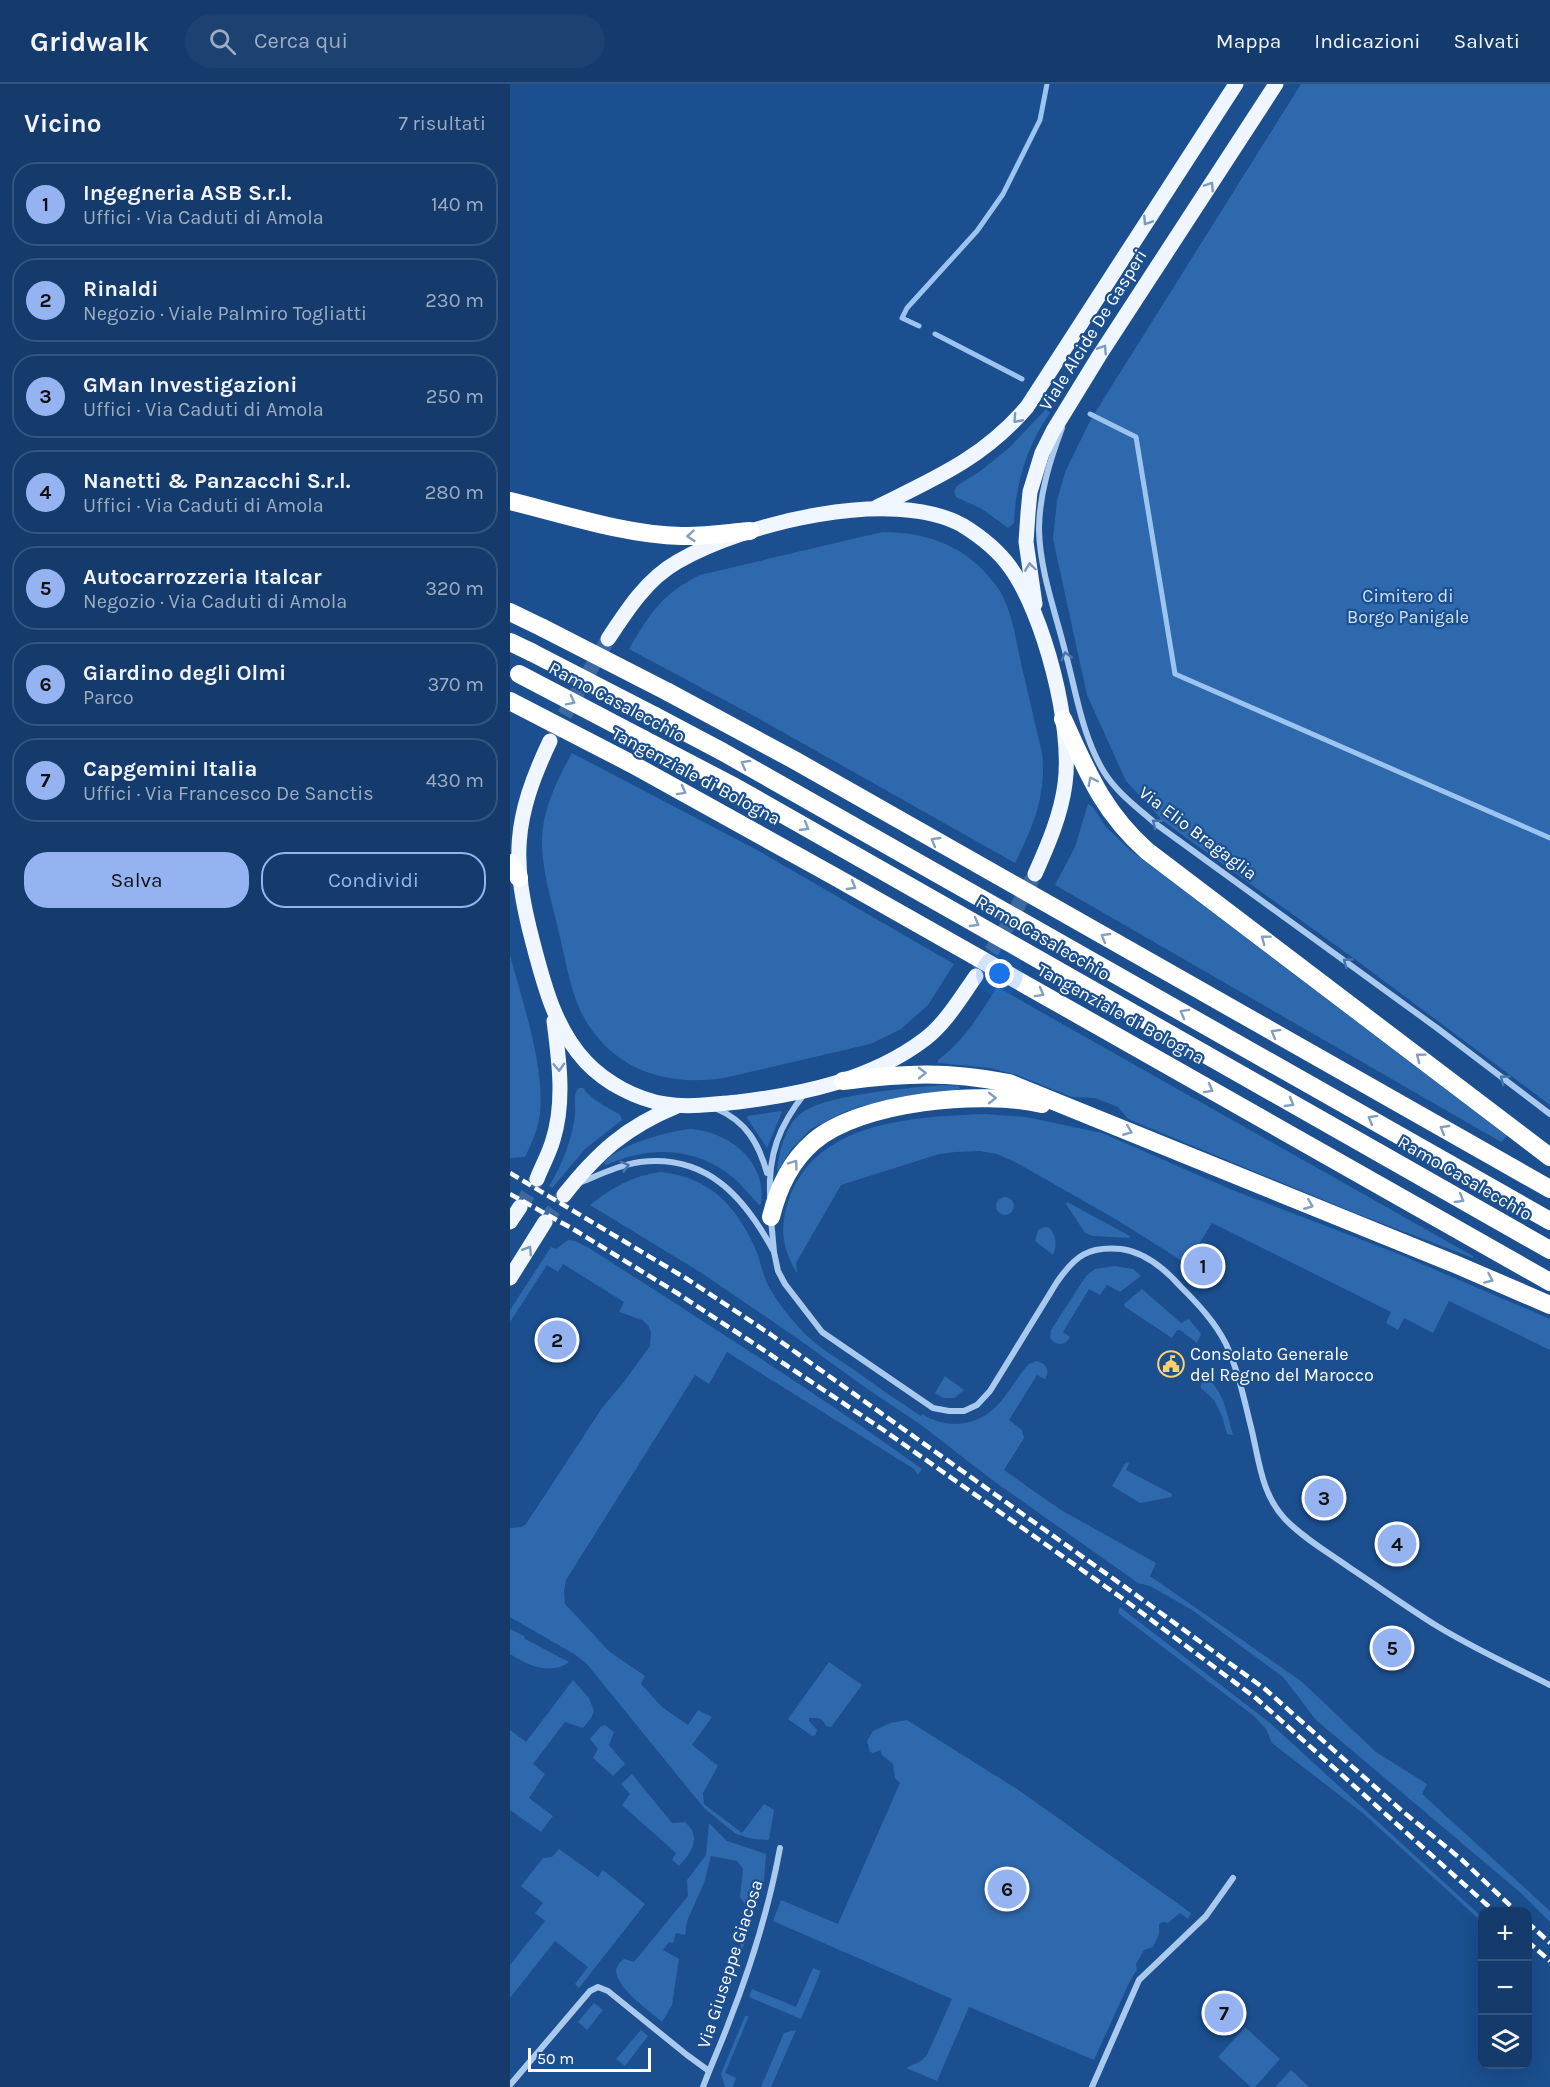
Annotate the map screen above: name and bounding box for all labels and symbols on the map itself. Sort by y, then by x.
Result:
one-way arrow [1203,182,1214,193]
one-way arrow [1142,215,1154,225]
street label: Viale Alcide De Gasperi [1034,245,1152,415]
one-way arrow [1096,345,1108,355]
one-way arrow [1013,412,1024,423]
one-way arrow [687,529,696,542]
one-way arrow [1024,562,1036,572]
park label: Cimitero di Borgo Panigale [1347,585,1469,628]
one-way arrow [1061,651,1074,661]
street label: Ramo Casalecchio [545,657,689,747]
one-way arrow [564,694,575,705]
street label: Tangenziale di Bologna [608,722,784,830]
one-way arrow [741,760,752,772]
one-way arrow [1088,777,1099,788]
street label: Via Elio Bragaglia [1134,781,1262,885]
one-way arrow [675,784,686,795]
one-way arrow [1151,819,1162,830]
one-way arrow [799,820,809,831]
one-way arrow [931,836,942,848]
one-way arrow [846,879,856,890]
street label: Ramo Casalecchio [972,891,1114,985]
one-way arrow [969,916,979,928]
one-way arrow [1101,933,1111,944]
one-way arrow [1260,936,1271,947]
one-way arrow [1343,958,1354,969]
your location [985,959,1014,988]
street label: Tangenziale di Bologna [1033,959,1209,1069]
one-way arrow [1034,986,1044,997]
one-way arrow [1179,1009,1190,1020]
one-way arrow [1270,1029,1281,1040]
one-way arrow [1416,1054,1427,1065]
one-way arrow [552,1063,565,1072]
one-way arrow [918,1067,927,1079]
one-way arrow [1499,1075,1510,1086]
one-way arrow [1203,1082,1214,1093]
one-way arrow [987,1092,996,1104]
one-way arrow [1284,1095,1294,1107]
one-way arrow [1367,1115,1378,1126]
one-way arrow [1122,1124,1133,1136]
one-way arrow [1440,1125,1450,1136]
street label: Ramo Casalecchio [1394,1131,1536,1225]
one-way arrow [787,1159,798,1170]
one-way arrow [619,1161,630,1173]
one-way arrow [1454,1192,1464,1203]
one-way arrow [1303,1197,1314,1210]
pin: 1 [1184,1244,1222,1288]
one-way arrow [520,1246,532,1256]
one-way arrow [1483,1271,1494,1283]
pin: 2 [538,1318,576,1362]
place label: Consolato Generale del Regno del Marocco [1190,1343,1374,1386]
public building icon: Consolato Generale del Regno del Marocco [1156,1349,1186,1379]
pin: 3 [1304,1476,1344,1520]
pin: 4 [1378,1522,1416,1566]
pin: 5 [1372,1626,1412,1670]
pin: 6 [988,1866,1026,1912]
street label: Via Giuseppe Giacosa [692,1877,768,2051]
pin: 7 [1204,1990,1244,2036]
scale bar [528,2045,651,2072]

